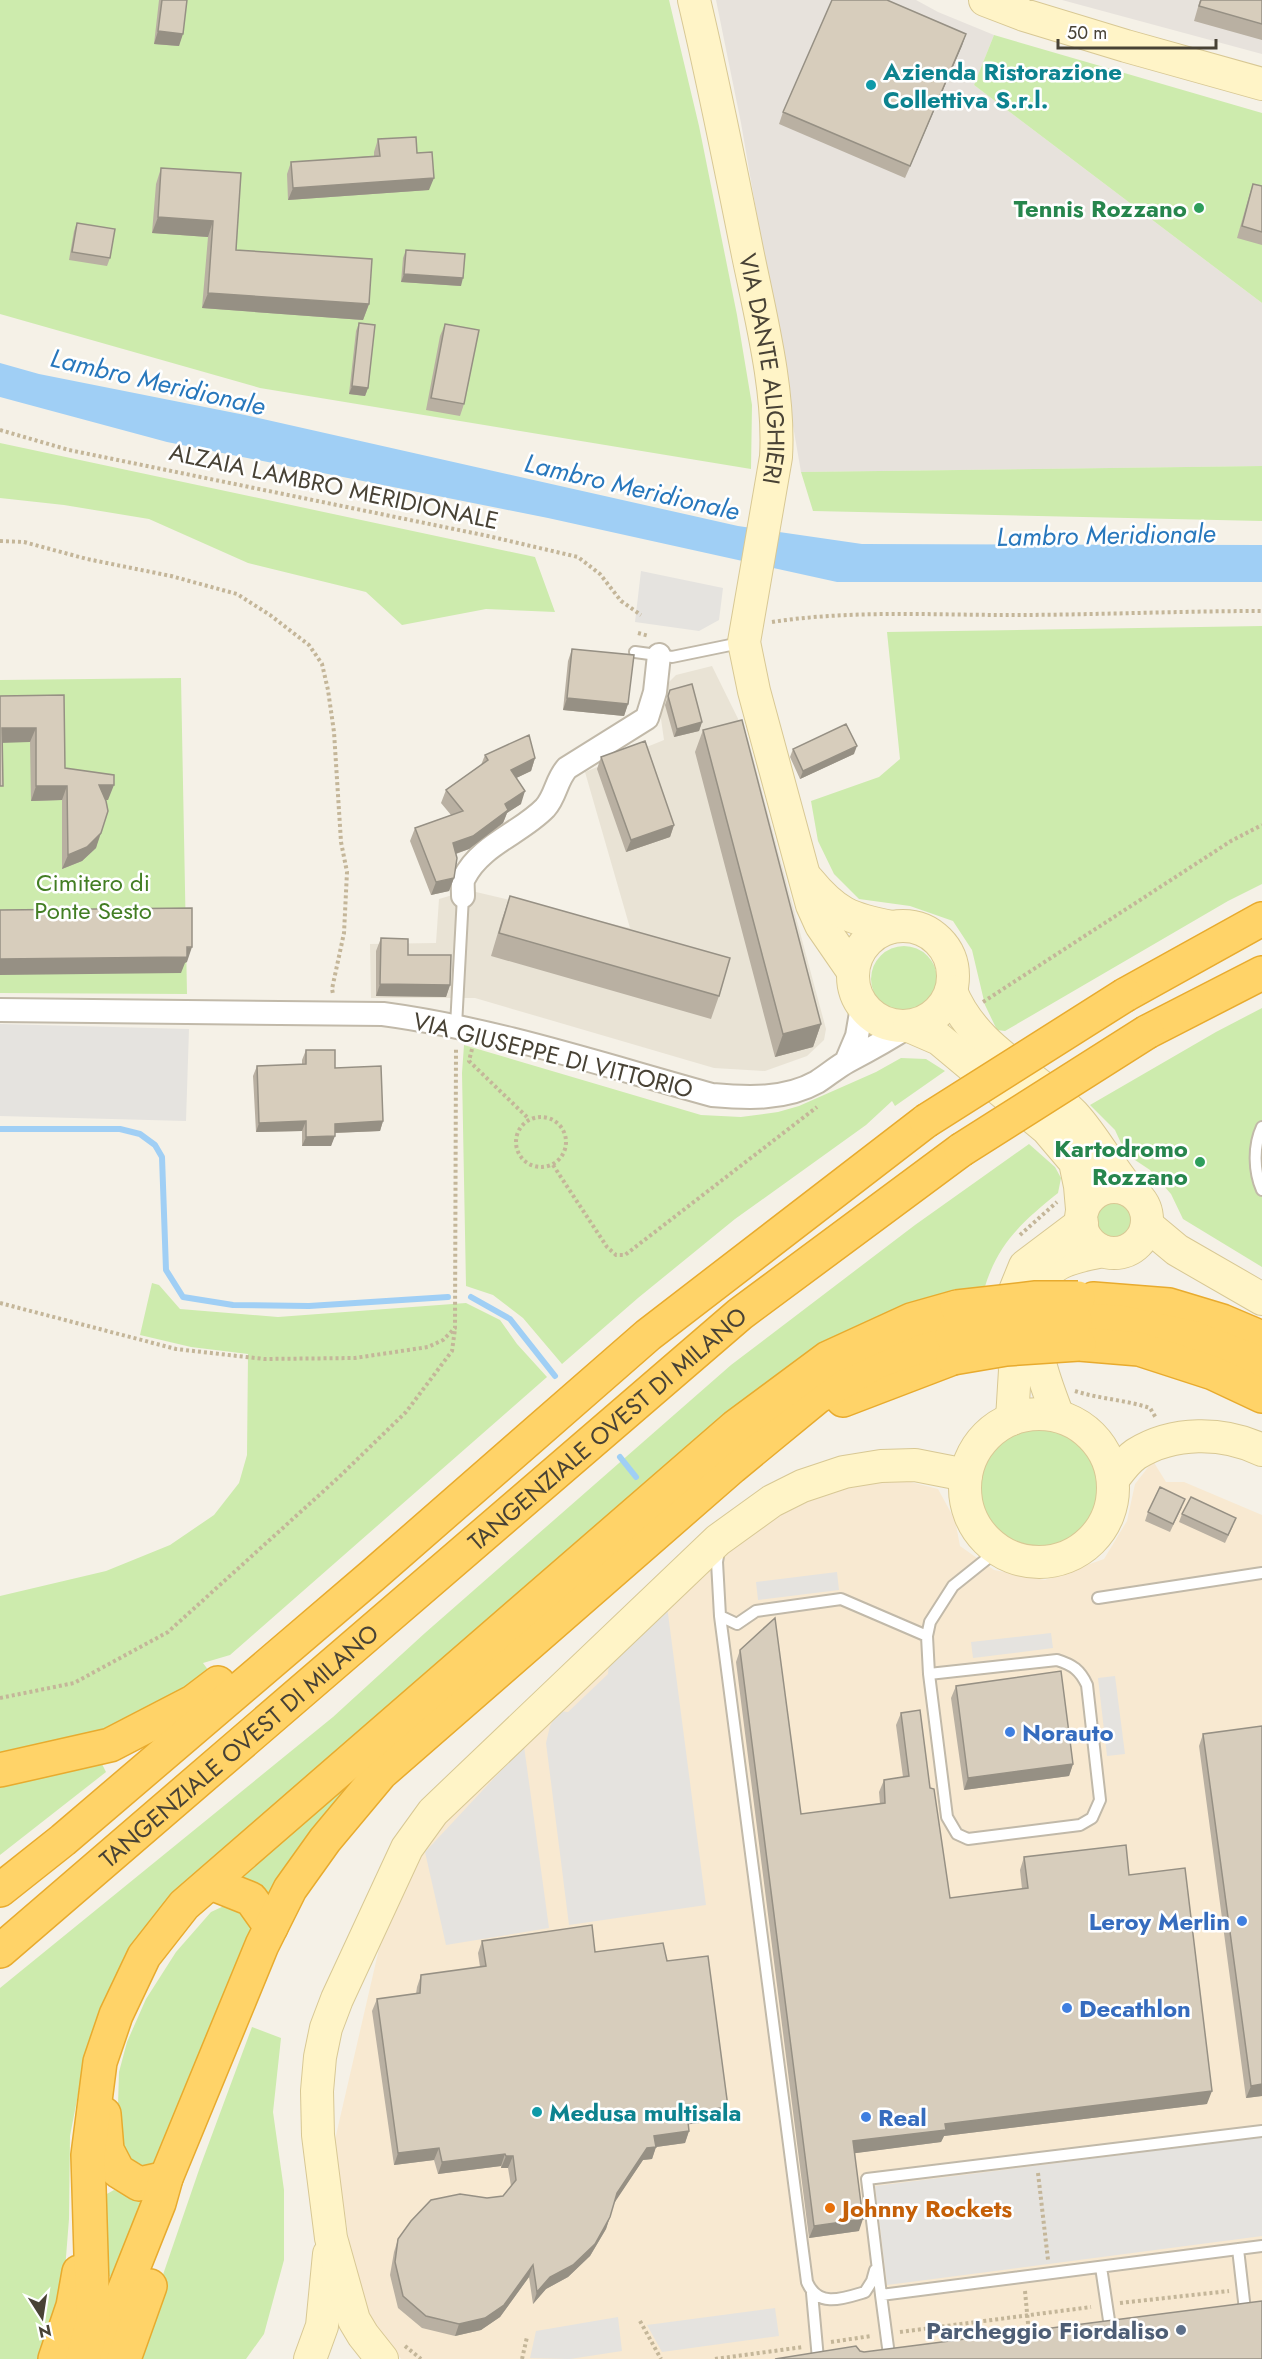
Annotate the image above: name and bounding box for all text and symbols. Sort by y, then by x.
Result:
scale bar [1058,12,1216,50]
text: 50 m [1067,20,1107,46]
place label: Azienda Ristorazione Collettiva S.r.l. [882,54,1122,117]
marker: Azienda Ristorazione Collettiva S.r.l. [864,78,878,92]
place label: Tennis Rozzano [1014,191,1187,226]
marker: Tennis Rozzano [1192,201,1206,215]
street label: VIA DANTE ALIGHIERI [731,250,794,487]
water label: Lambro Meridionale [47,339,269,425]
street label: ALZAIA LAMBRO MERIDIONALE [166,434,502,538]
water label: Lambro Meridionale [521,444,743,530]
water label: Lambro Meridionale [996,514,1216,556]
park label: Cimitero di Ponte Sesto [34,865,152,928]
street label: VIA GIUSEPPE DI VITTORIO [409,1003,697,1107]
place label: Kartodromo Rozzano [1054,1131,1188,1194]
marker: Kartodromo Rozzano [1193,1155,1207,1169]
street label: TANGENZIALE OVEST DI MILANO [460,1298,754,1559]
street label: TANGENZIALE OVEST DI MILANO [92,1615,386,1876]
place label: Norauto [1022,1715,1114,1750]
marker: Norauto [1003,1725,1017,1739]
place label: Leroy Merlin [1089,1904,1230,1939]
marker: Leroy Merlin [1235,1914,1249,1928]
place label: Decathlon [1079,1991,1191,2026]
marker: Decathlon [1060,2001,1074,2015]
place label: Medusa multisala [549,2095,741,2130]
place label: Real [878,2100,927,2135]
marker: Medusa multisala [530,2105,544,2119]
marker: Real [859,2110,873,2124]
place label: Johnny Rockets [838,2191,1012,2226]
marker: Johnny Rockets [823,2201,837,2215]
north arrow [12,2287,72,2347]
place label: Parcheggio Fiordaliso [926,2313,1169,2348]
text: N [36,2319,54,2344]
marker: Parcheggio Fiordaliso [1174,2323,1188,2337]

